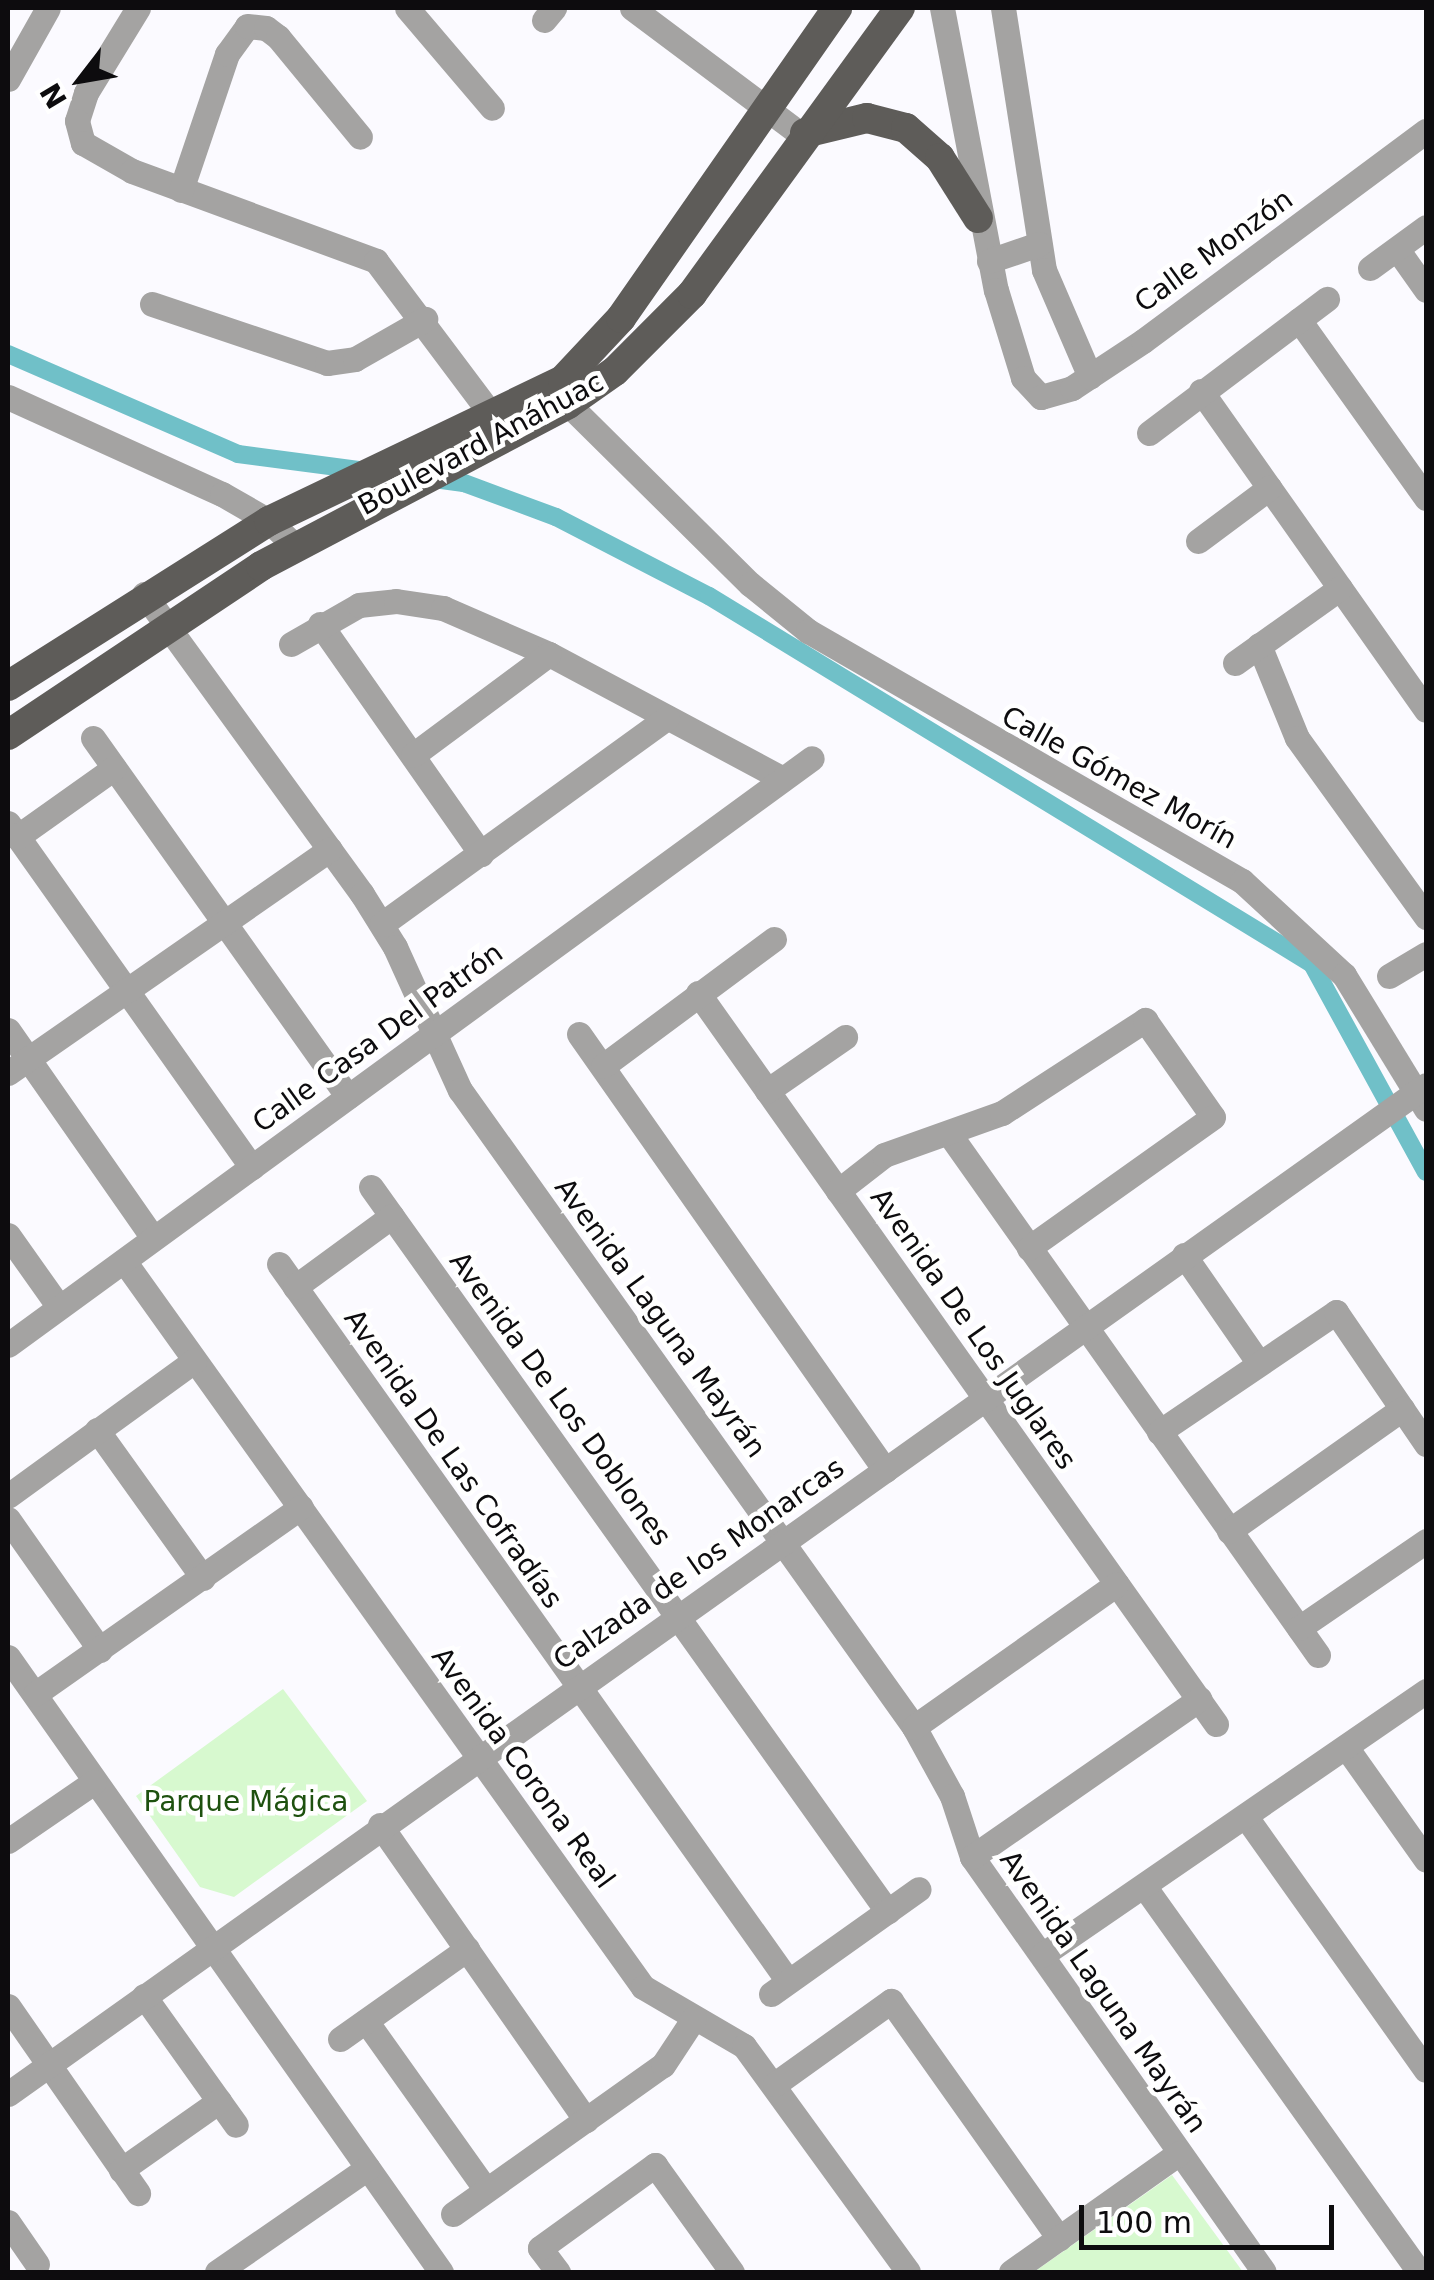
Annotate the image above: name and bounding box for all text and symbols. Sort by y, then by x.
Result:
north arrow [30,30,130,130]
text: N [34,77,74,114]
street label: Calle Monzón [1128,182,1300,320]
street label: Boulevard Anáhuac [353,365,609,523]
street label: Calle Gómez Morín [996,699,1242,857]
street label: Calle Casa Del Patrón [246,936,510,1140]
street label: Avenida Laguna Mayrán [547,1172,773,1464]
street label: Avenida De Los Juglares [863,1182,1083,1476]
street label: Avenida De Los Doblones [442,1246,678,1552]
street label: Avenida De Las Cofradías [337,1303,569,1615]
street label: Calzada de los Monarcas [547,1451,851,1677]
street label: Avenida Corona Real [424,1641,622,1895]
park label: Parque Mágica [144,1785,348,1819]
street label: Avenida Laguna Mayrán [993,1844,1213,2140]
scale bar [1084,2185,1339,2247]
text: 100 m [1096,2205,1192,2240]

